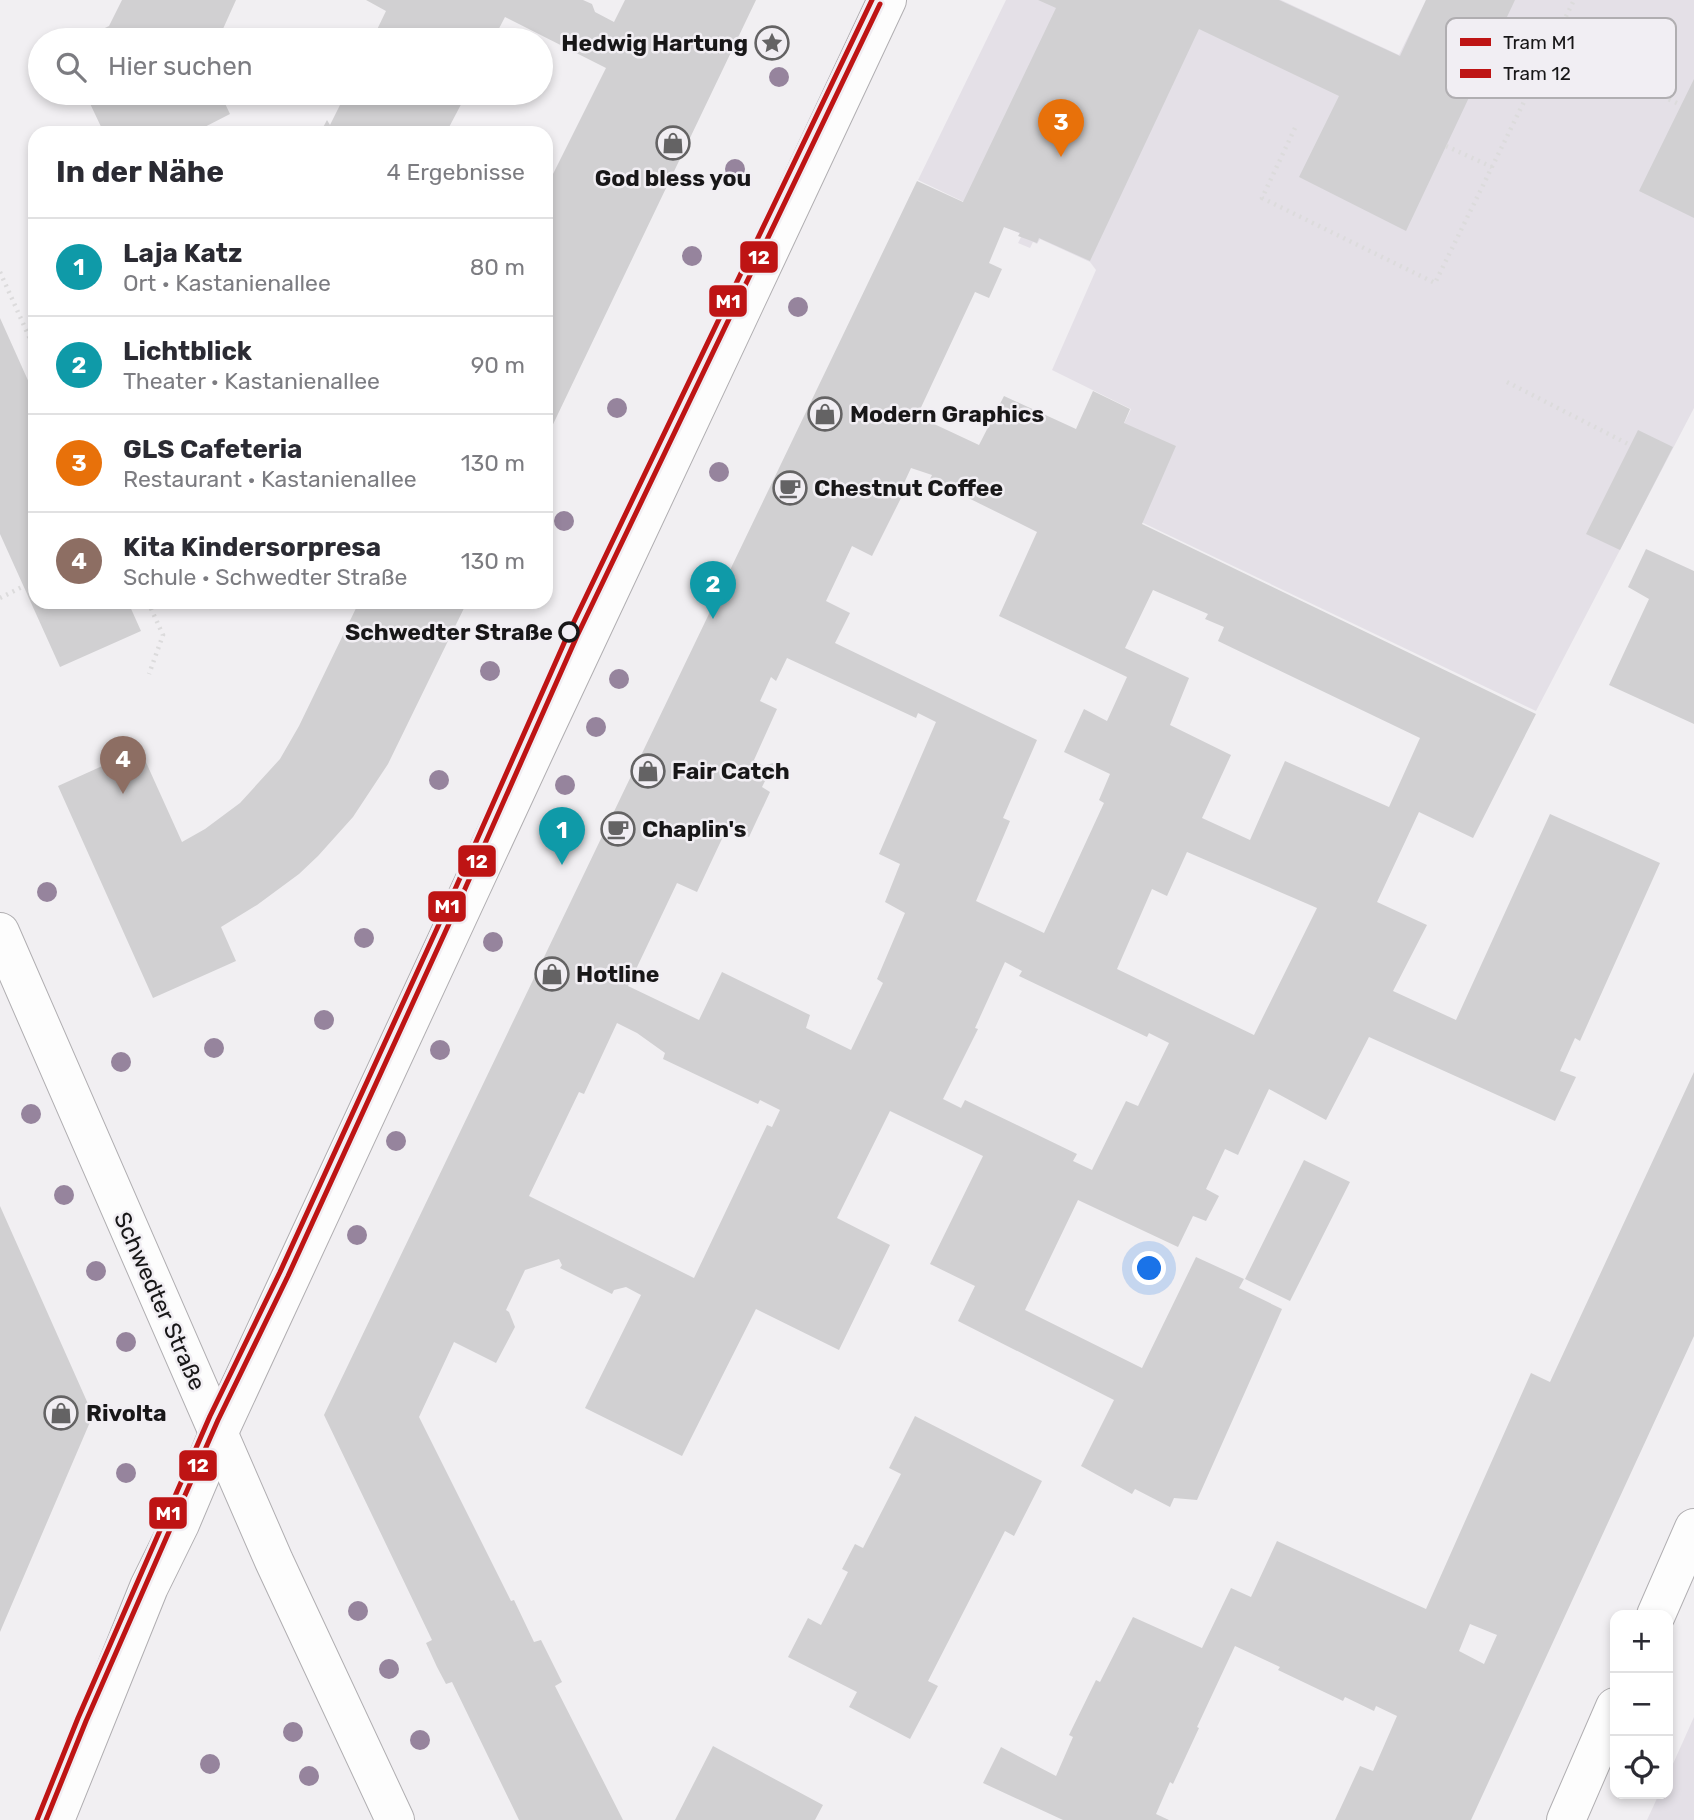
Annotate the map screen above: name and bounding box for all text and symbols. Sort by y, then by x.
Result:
legend [1446,18,1676,98]
place icon: Hedwig Hartung [753,24,791,62]
search box [28,28,553,105]
place label: Hedwig Hartung [561,29,748,57]
text: Tram M1 [1503,31,1575,54]
icon: search [52,48,90,86]
text: Hier suchen [108,51,253,82]
text: Tram 12 [1503,62,1571,85]
pin: 3 [1038,99,1084,157]
shop icon: God bless you [654,124,692,162]
text: In der Nähe [56,154,224,190]
text: 4 Ergebnisse [387,158,525,186]
place label: God bless you [595,164,751,192]
text: Laja Katz [123,238,242,269]
line badge: 12 [739,240,779,274]
text: 12 [748,246,770,269]
text: 1 [73,253,85,281]
text: 80 m [470,253,525,281]
text: Ort · Kastanienallee [123,269,331,297]
line badge: M1 [708,284,748,318]
text: M1 [715,290,741,313]
text: Lichtblick [123,336,252,367]
text: 2 [72,351,86,379]
text: 90 m [471,351,525,379]
text: Theater · Kastanienallee [123,367,380,395]
shop icon: Modern Graphics [806,395,844,433]
place label: Modern Graphics [850,400,1044,428]
text: GLS Cafeteria [123,434,302,465]
text: 3 [71,449,87,477]
text: 130 m [461,449,525,477]
text: Restaurant · Kastanienallee [123,465,417,493]
cafe icon: Chestnut Coffee [771,469,809,507]
place label: Chestnut Coffee [814,474,1003,502]
text: Kita Kindersorpresa [123,532,381,563]
text: 4 [71,547,87,575]
text: 130 m [461,547,525,575]
pin: 2 [690,561,736,619]
text: Schule · Schwedter Straße [123,563,407,591]
place label: Schwedter Straße [345,618,553,646]
marker: Schwedter Straße [559,622,579,642]
pin: 4 [100,736,146,794]
shop icon: Fair Catch [629,752,667,790]
place label: Fair Catch [672,757,790,785]
pin: 1 [539,807,585,865]
cafe icon: Chaplin's [599,810,637,848]
place label: Chaplin's [642,815,747,843]
line badge: 12 [457,844,497,878]
text: 12 [466,850,488,873]
line badge: M1 [427,890,467,923]
text: M1 [434,895,460,918]
shop icon: Hotline [533,955,571,993]
place label: Hotline [576,960,659,988]
street label: Schwedter Straße [108,1207,212,1395]
your location [1132,1251,1166,1285]
shop icon: Rivolta [42,1394,80,1432]
place label: Rivolta [86,1399,167,1427]
line badge: 12 [178,1449,218,1482]
text: 12 [187,1454,209,1477]
line badge: M1 [148,1496,188,1530]
text: M1 [155,1502,181,1525]
map controls [1610,1610,1673,1799]
button: + [1610,1610,1673,1673]
button: − [1610,1673,1673,1736]
button: locate [1610,1736,1673,1799]

